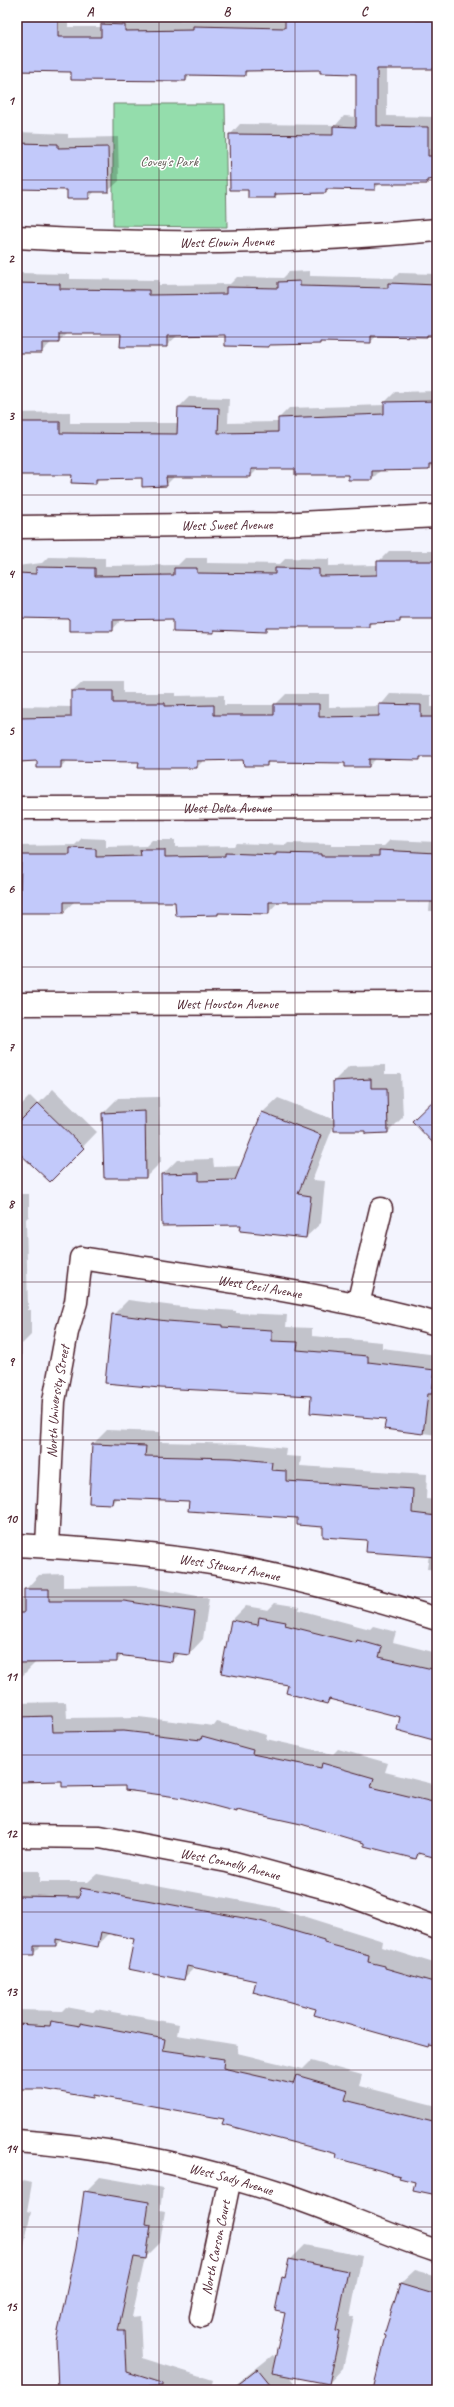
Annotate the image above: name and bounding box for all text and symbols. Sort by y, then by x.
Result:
text: A [87,4,95,20]
text: B [224,4,232,20]
text: C [361,4,369,20]
text: 1 [8,93,16,109]
park label: Covey's Park [140,153,199,170]
street label: West Elowin Avenue [180,232,276,251]
text: 2 [8,251,15,267]
text: 3 [8,408,15,424]
street label: West Sweet Avenue [181,516,274,534]
text: 4 [8,566,16,582]
text: 5 [8,723,15,739]
street label: West Delta Avenue [183,799,273,816]
text: 6 [8,881,15,897]
street label: West Houston Avenue [176,995,279,1012]
text: 7 [8,1039,15,1055]
text: 8 [8,1196,16,1212]
street label: West Cecil Avenue [217,1271,305,1302]
street label: North University Street [43,1342,73,1458]
text: 9 [8,1354,15,1370]
text: 10 [5,1511,18,1527]
street label: West Stewart Avenue [178,1550,283,1585]
text: 11 [5,1669,19,1685]
text: 12 [5,1826,18,1842]
street label: West Connelly Avenue [179,1844,283,1884]
text: 13 [5,1984,18,2000]
text: 14 [5,2141,19,2157]
street label: West Sady Avenue [188,2159,277,2199]
street label: North Carson Court [197,2197,234,2296]
text: 15 [5,2299,18,2315]

